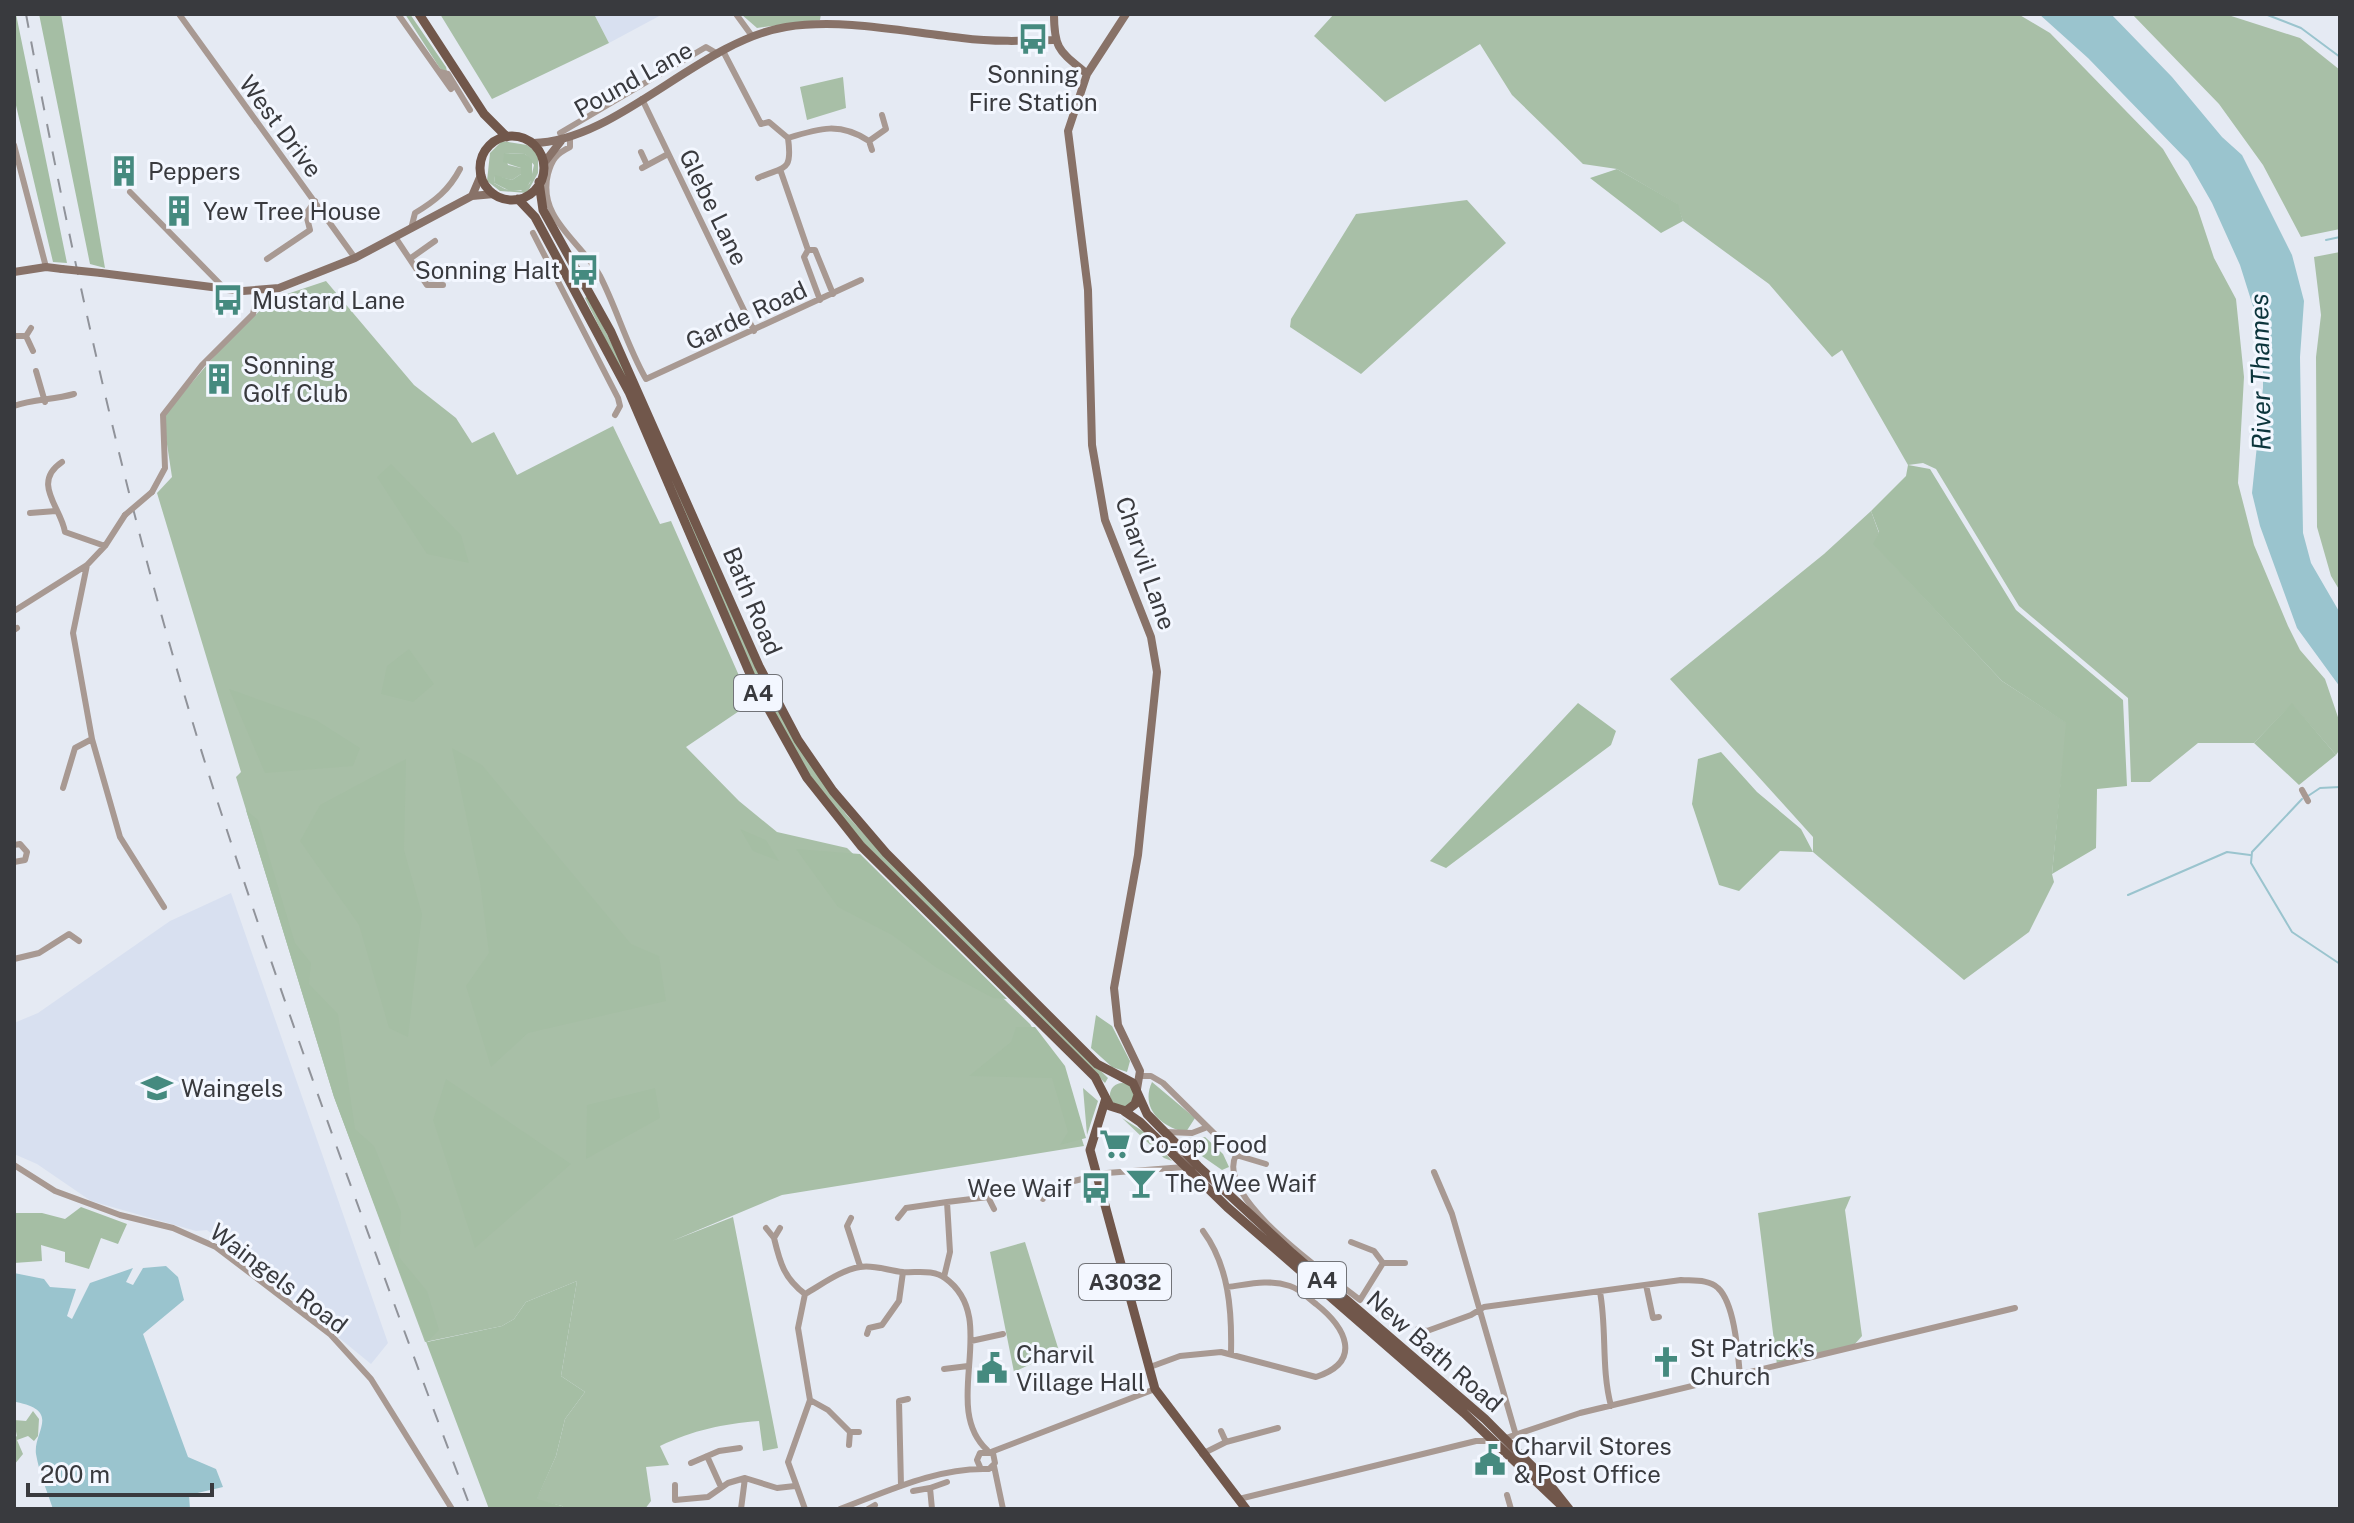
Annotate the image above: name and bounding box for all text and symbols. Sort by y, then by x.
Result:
bus stop icon: Sonning Fire Station [1016,22,1050,56]
street label: Pound Lane [569,35,697,123]
place label: Sonning Fire Station [968,60,1098,116]
street label: West Drive [234,70,328,182]
street label: Glebe Lane [674,144,754,270]
building icon: Peppers [107,154,141,188]
place label: Peppers [148,157,240,185]
building icon: Yew Tree House [162,194,196,228]
place label: Yew Tree House [203,197,381,225]
bus stop icon: Sonning Halt [567,253,601,287]
place label: Sonning Halt [415,256,560,284]
street label: Garde Road [681,275,811,355]
bus stop icon: Mustard Lane [211,283,245,317]
place label: Mustard Lane [252,286,405,314]
water label: River Thames [2243,293,2277,451]
place label: Sonning Golf Club [243,351,348,407]
building icon: Sonning Golf Club [202,362,236,396]
street label: Charvil Lane [1110,493,1182,633]
street label: Bath Road [718,543,788,659]
road number: A4 [734,675,782,711]
school or university icon: Waingels [140,1071,174,1105]
place label: Waingels [181,1074,283,1102]
supermarket icon: Co-op Food [1098,1127,1132,1161]
place label: Co-op Food [1139,1130,1267,1158]
bar icon: The Wee Waif [1124,1166,1158,1200]
place label: The Wee Waif [1165,1169,1316,1197]
bus stop icon: Wee Waif [1079,1171,1113,1205]
place label: Wee Waif [967,1174,1072,1202]
street label: Waingels Road [205,1217,353,1339]
road number: A4 [1298,1262,1346,1298]
road number: A3032 [1079,1264,1171,1300]
street label: New Bath Road [1361,1284,1509,1418]
place label: St Patrick's Church [1690,1334,1815,1390]
place label: Charvil Village Hall [1016,1340,1145,1396]
church icon: St Patrick's Church [1649,1345,1683,1379]
public building icon: Charvil Village Hall [975,1351,1009,1385]
place label: Charvil Stores & Post Office [1514,1432,1672,1488]
public building icon: Charvil Stores & Post Office [1473,1443,1507,1477]
scale bar [28,1447,212,1497]
text: 200 m [40,1460,110,1488]

